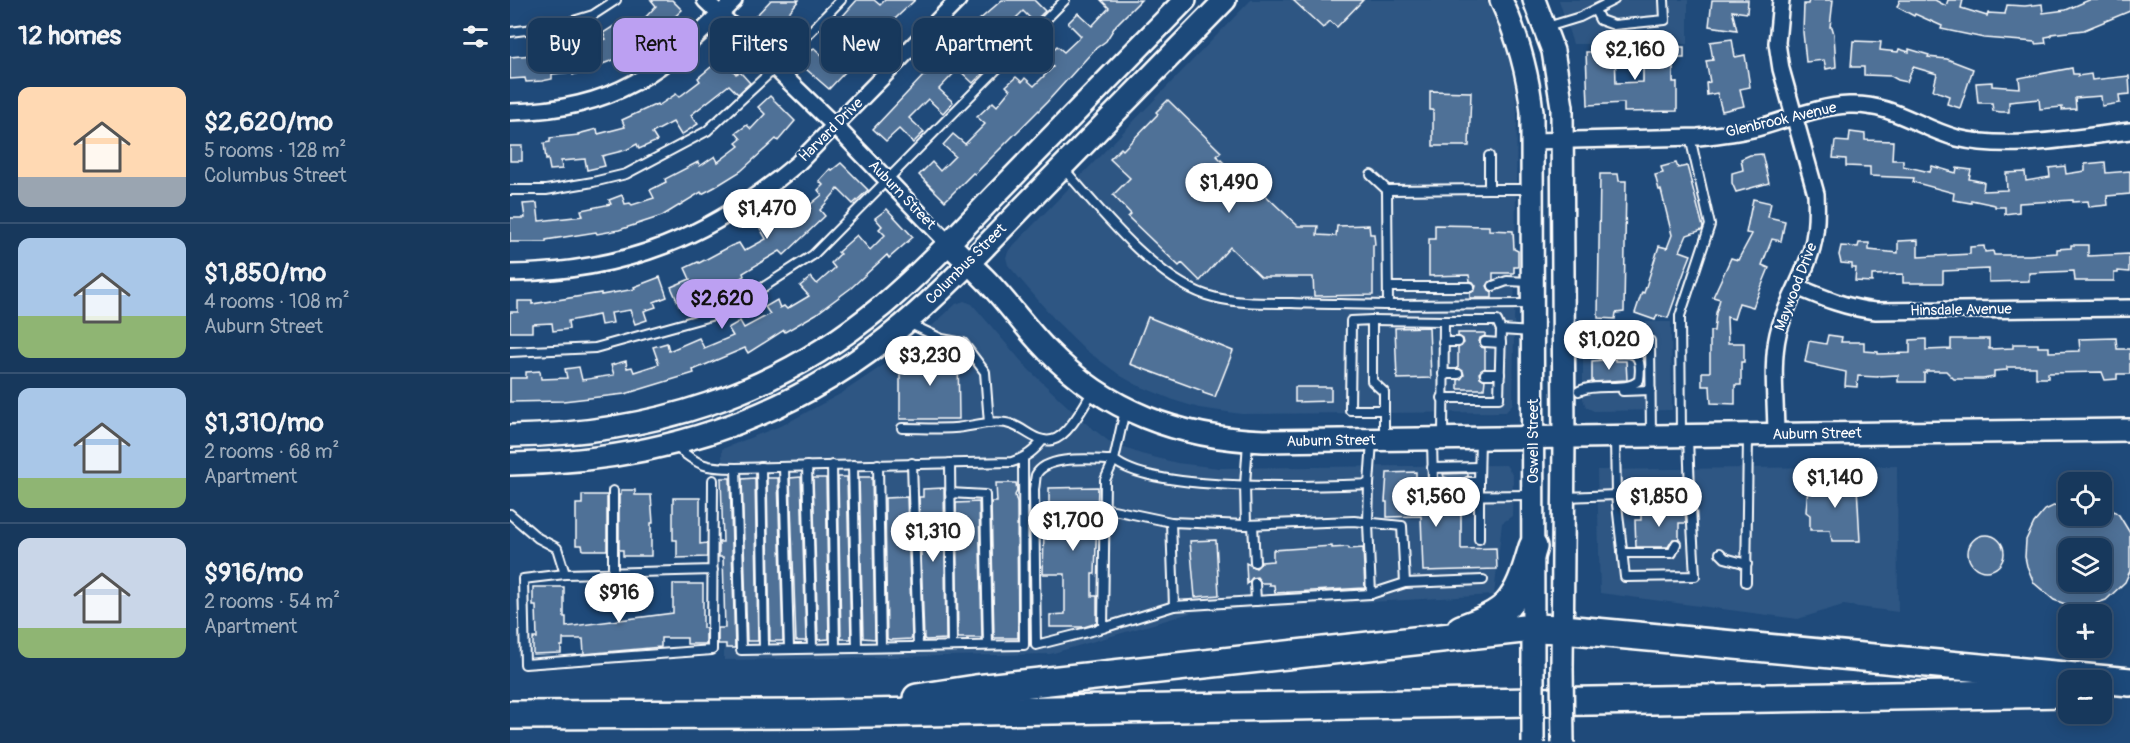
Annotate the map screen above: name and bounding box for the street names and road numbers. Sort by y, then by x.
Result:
street label: Harvard Drive [795,93,868,166]
street label: Glenbrook Avenue [1724,98,1839,142]
street label: Auburn Street [864,156,941,234]
street label: Columbus Street [922,219,1011,308]
street label: Maywood Drive [1770,240,1822,334]
street label: Hinsdale Avenue [1910,300,2013,320]
street label: Oswell Street [1524,398,1543,483]
street label: Auburn Street [1772,424,1863,444]
street label: Auburn Street [1286,431,1377,451]

